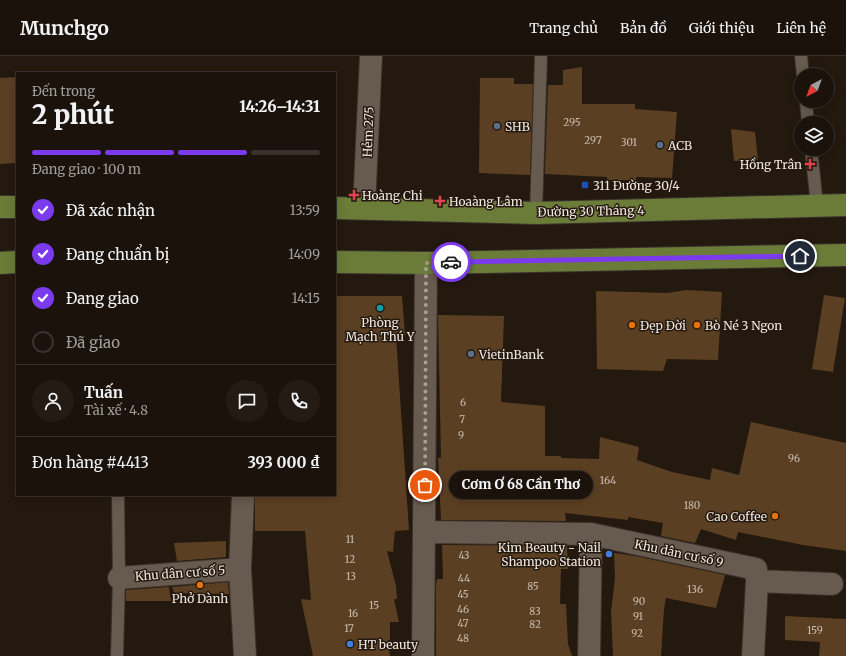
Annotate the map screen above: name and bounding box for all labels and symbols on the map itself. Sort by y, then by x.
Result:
north arrow [794,68,834,108]
street label: Hẻm 275 [360,106,376,158]
house number: 295 [563,116,581,129]
place label: SHB [505,119,530,134]
marker: SHB [492,121,502,131]
house number: 297 [584,134,602,147]
house number: 301 [621,136,638,149]
place label: ACB [667,138,692,153]
marker: ACB [655,140,665,150]
place label: Hồng Trân [740,157,802,172]
marker: Hồng Trân [805,159,815,169]
place label: 311 Đường 30/4 [593,178,680,193]
marker: 311 Đường 30/4 [580,180,590,190]
place label: Hoàng Chi [362,188,423,203]
marker: Hoàng Chi [349,190,359,200]
place label: Hoaàng Lâm [449,194,523,209]
marker: Hoaàng Lâm [434,195,446,207]
street label: Đường 30 Tháng 4 [537,203,645,219]
pin [783,239,817,273]
courier [431,242,471,282]
marker: Phòng Mạch Thú Y [375,303,385,313]
place label: Phòng Mạch Thú Y [345,315,415,344]
place label: Đẹp Đời [640,318,686,333]
place label: Bò Né 3 Ngon [705,318,782,333]
marker: Đẹp Đời [627,320,637,330]
marker: Bò Né 3 Ngon [692,320,702,330]
place label: VietinBank [478,347,544,362]
marker: VietinBank [466,349,476,359]
house number: 6 [460,396,466,409]
house number: 7 [459,413,465,426]
house number: 9 [458,429,464,442]
house number: 96 [788,452,800,465]
pin [408,468,442,502]
callout: Cơm Ơ 68 Cần Thơ [449,471,593,499]
house number: 164 [600,474,616,487]
house number: 180 [684,499,700,512]
place label: Cao Coffee [706,509,767,524]
marker: Cao Coffee [770,511,780,521]
house number: 11 [346,533,355,546]
street label: Khu dân cư số 9 [633,536,725,570]
place label: Kim Beauty - Nail Shampoo Station [498,540,601,569]
house number: 43 [458,549,470,562]
marker: Kim Beauty - Nail Shampoo Station [604,549,614,559]
house number: 12 [345,553,355,566]
street label: Khu dân cư số 5 [134,562,226,584]
house number: 13 [346,570,356,583]
house number: 44 [458,572,470,585]
marker: Phở Dành [195,580,205,590]
house number: 85 [527,580,539,593]
house number: 136 [687,583,703,596]
house number: 45 [457,588,469,601]
place label: Phở Dành [172,591,228,606]
house number: 90 [633,595,645,608]
house number: 15 [369,599,379,612]
house number: 46 [457,603,469,616]
house number: 83 [529,605,541,618]
house number: 16 [348,607,358,620]
house number: 91 [633,610,644,623]
house number: 47 [458,617,469,630]
house number: 82 [529,618,541,631]
house number: 17 [344,622,354,635]
house number: 159 [807,624,823,637]
house number: 92 [631,627,643,640]
house number: 48 [457,632,469,645]
place label: HT beauty [358,637,418,652]
marker: HT beauty [345,639,355,649]

